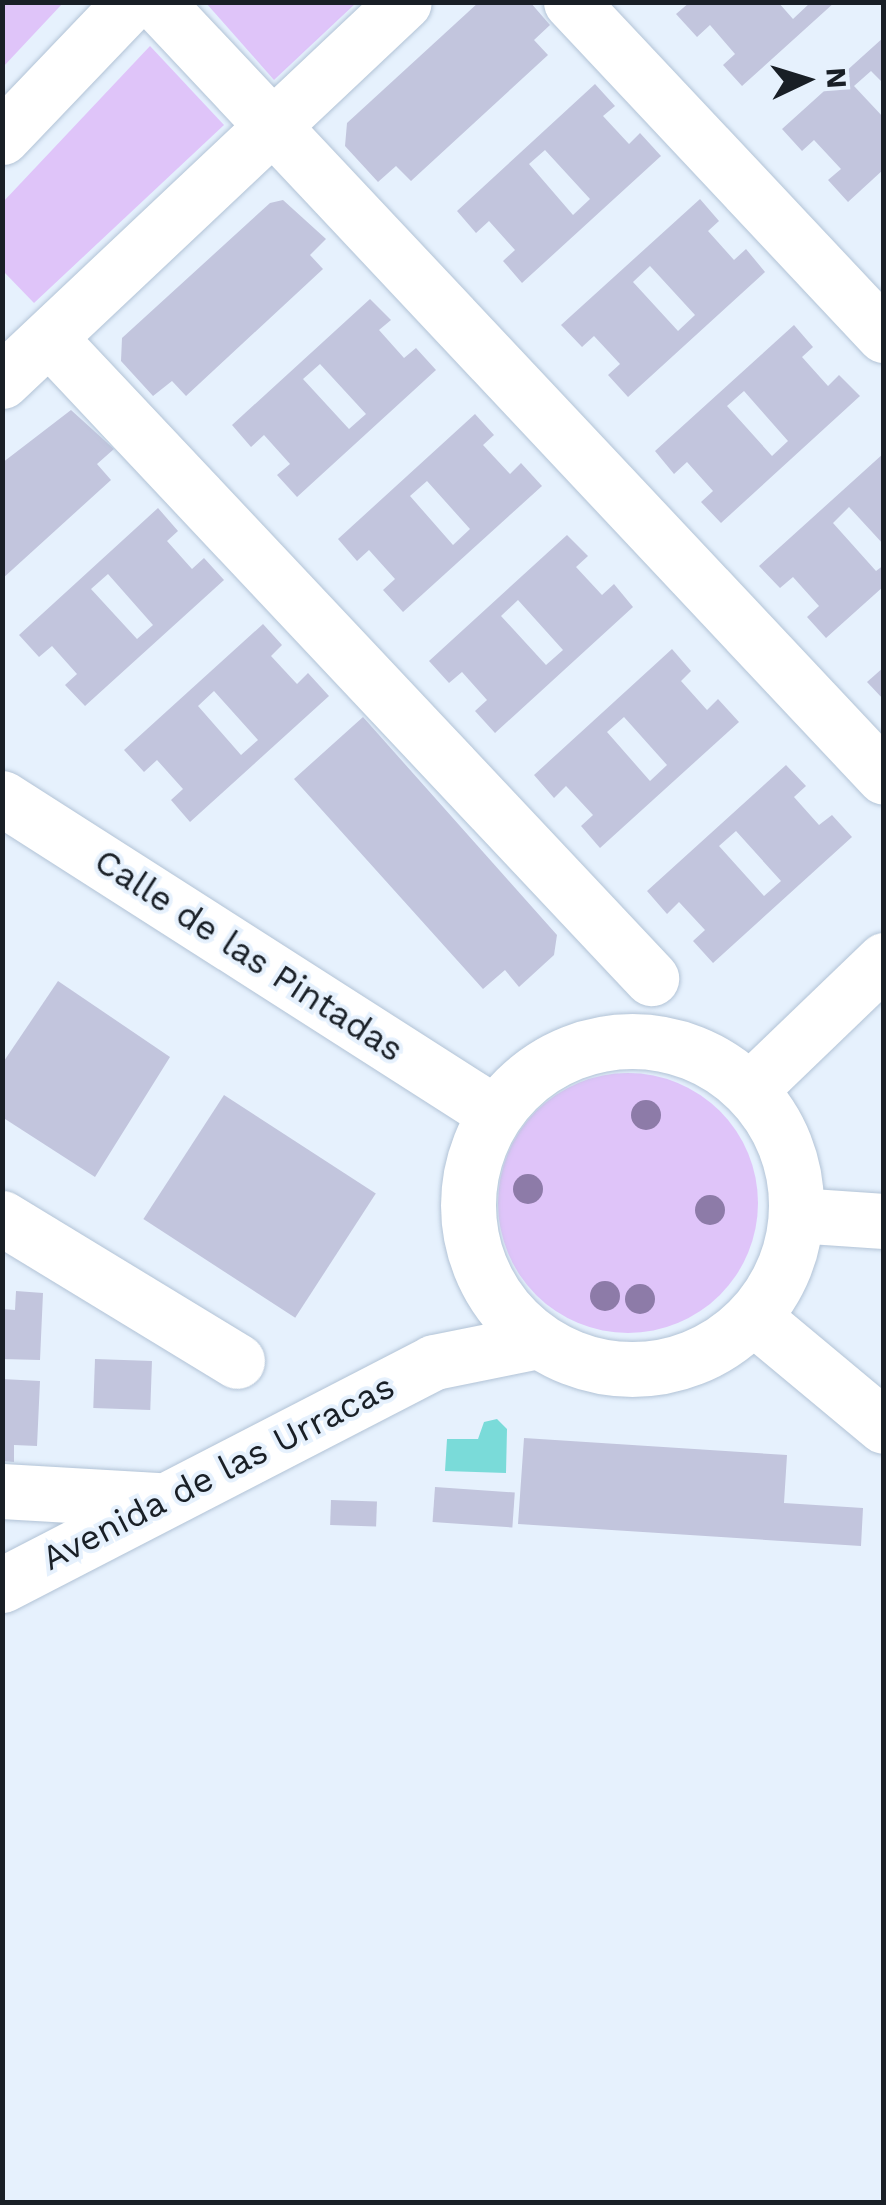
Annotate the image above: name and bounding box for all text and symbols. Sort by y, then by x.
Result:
north arrow [756,30,856,130]
text: N [819,66,854,89]
street label: Calle de las Pintadas [87,840,411,1070]
street label: Avenida de las Urracas [35,1365,401,1579]

